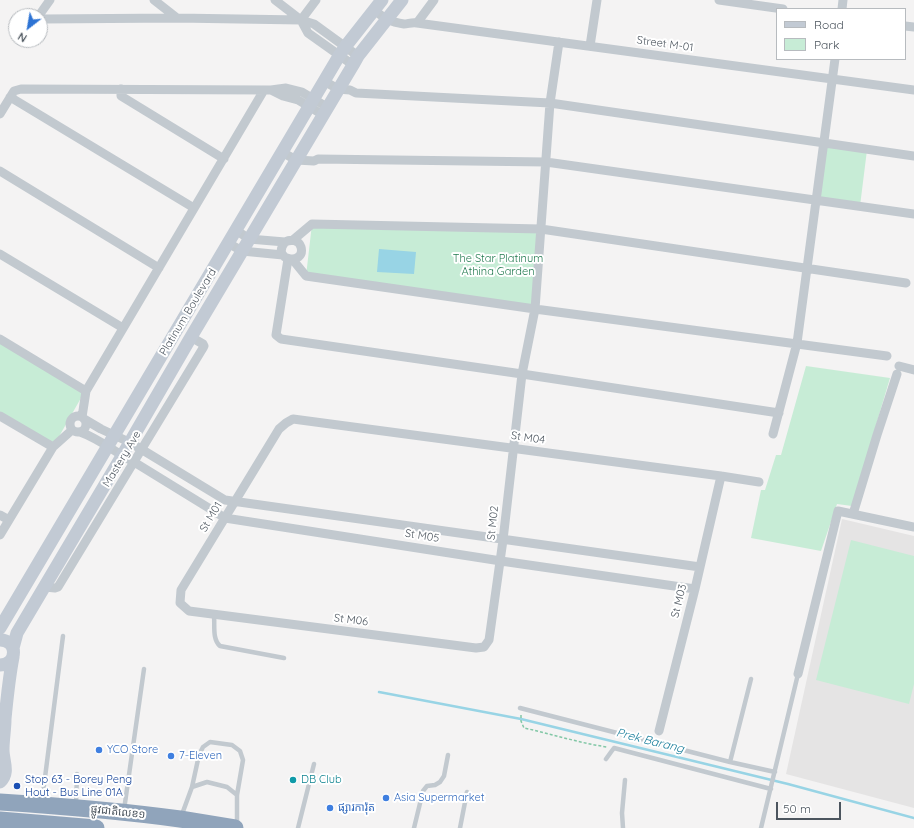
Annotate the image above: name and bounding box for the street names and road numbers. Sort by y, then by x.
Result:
street label: Street M-01 [636,33,694,55]
street label: Platinum Boulevard [157,266,219,358]
street label: Mastery Ave [100,429,144,489]
street label: St M04 [510,429,546,447]
street label: St M01 [197,500,225,534]
street label: St M02 [485,505,501,541]
street label: St M05 [404,527,440,545]
street label: St M03 [668,583,690,619]
street label: St M06 [333,611,369,629]
street label: ផ្លូវជាតិលេខ១ [90,803,146,821]

